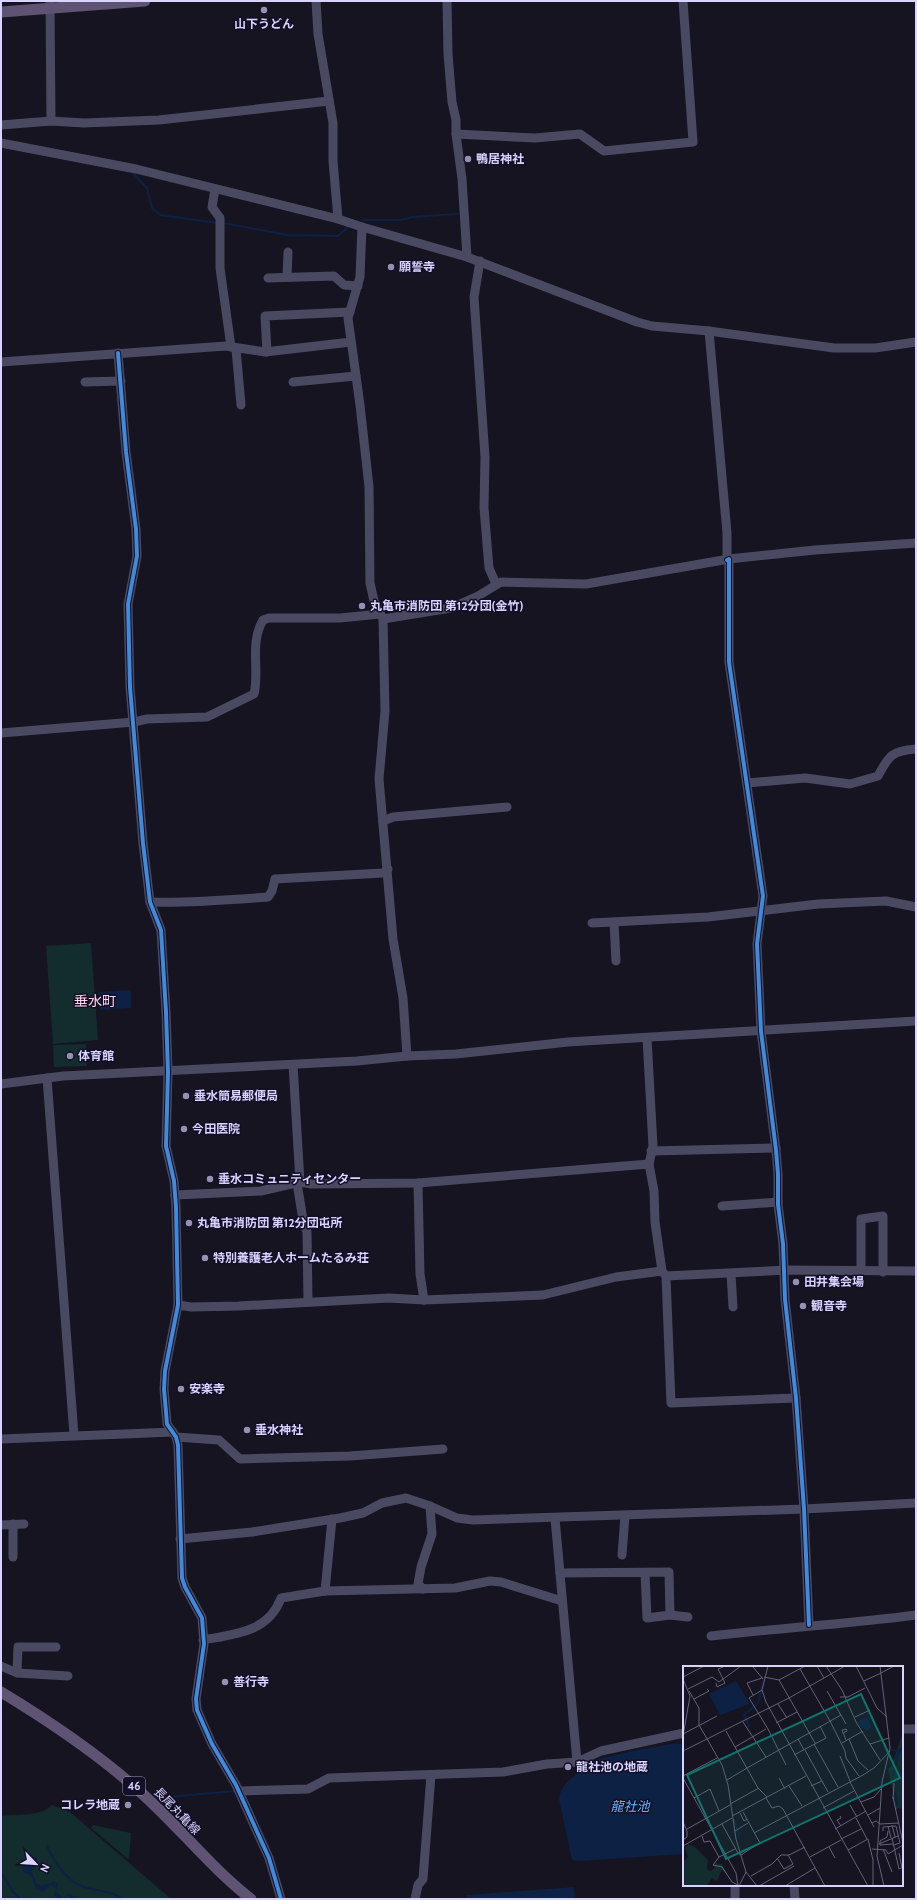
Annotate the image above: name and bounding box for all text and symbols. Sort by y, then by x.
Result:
marker: 山下うどん [259,5,269,15]
place label: 山下うどん [234,16,294,31]
place label: 鴨居神社 [476,151,524,166]
marker: 鴨居神社 [463,154,473,164]
place label: 願誓寺 [399,259,435,274]
marker: 願誓寺 [386,262,396,272]
place label: 丸亀市消防団 第12分団(金竹) [370,598,523,613]
marker: 丸亀市消防団 第12分団(金竹) [357,601,367,611]
district label: 垂水町 [74,992,116,1010]
place label: 体育館 [78,1048,114,1063]
marker: 体育館 [65,1051,75,1061]
place label: 垂水簡易郵便局 [194,1088,278,1103]
marker: 垂水簡易郵便局 [181,1091,191,1101]
place label: 今田医院 [192,1121,240,1136]
marker: 今田医院 [179,1124,189,1134]
place label: 垂水コミュニティセンター [218,1171,361,1186]
marker: 垂水コミュニティセンター [205,1174,215,1184]
place label: 丸亀市消防団 第12分団屯所 [197,1215,342,1230]
marker: 丸亀市消防団 第12分団屯所 [184,1218,194,1228]
place label: 特別養護老人ホームたるみ荘 [213,1250,369,1265]
marker: 特別養護老人ホームたるみ荘 [200,1253,210,1263]
place label: 田井集会場 [804,1274,864,1289]
marker: 田井集会場 [791,1277,801,1287]
place label: 観音寺 [811,1298,847,1313]
marker: 観音寺 [798,1301,808,1311]
place label: 安楽寺 [189,1381,225,1396]
marker: 安楽寺 [176,1384,186,1394]
place label: 垂水神社 [255,1422,303,1437]
marker: 垂水神社 [242,1425,252,1435]
inset map [683,1666,903,1886]
place label: 善行寺 [233,1674,269,1689]
marker: 善行寺 [220,1677,230,1687]
place label: 龍社池の地蔵 [576,1759,648,1774]
marker: 龍社池の地蔵 [563,1762,573,1772]
road number: 46 [123,1777,145,1795]
street label: 長尾丸亀線 [151,1784,204,1837]
place label: コレラ地蔵 [60,1797,120,1812]
water label: 龍社池 [610,1798,651,1814]
marker: コレラ地蔵 [123,1800,133,1810]
north arrow [16,1844,56,1884]
text: N [37,1862,53,1875]

